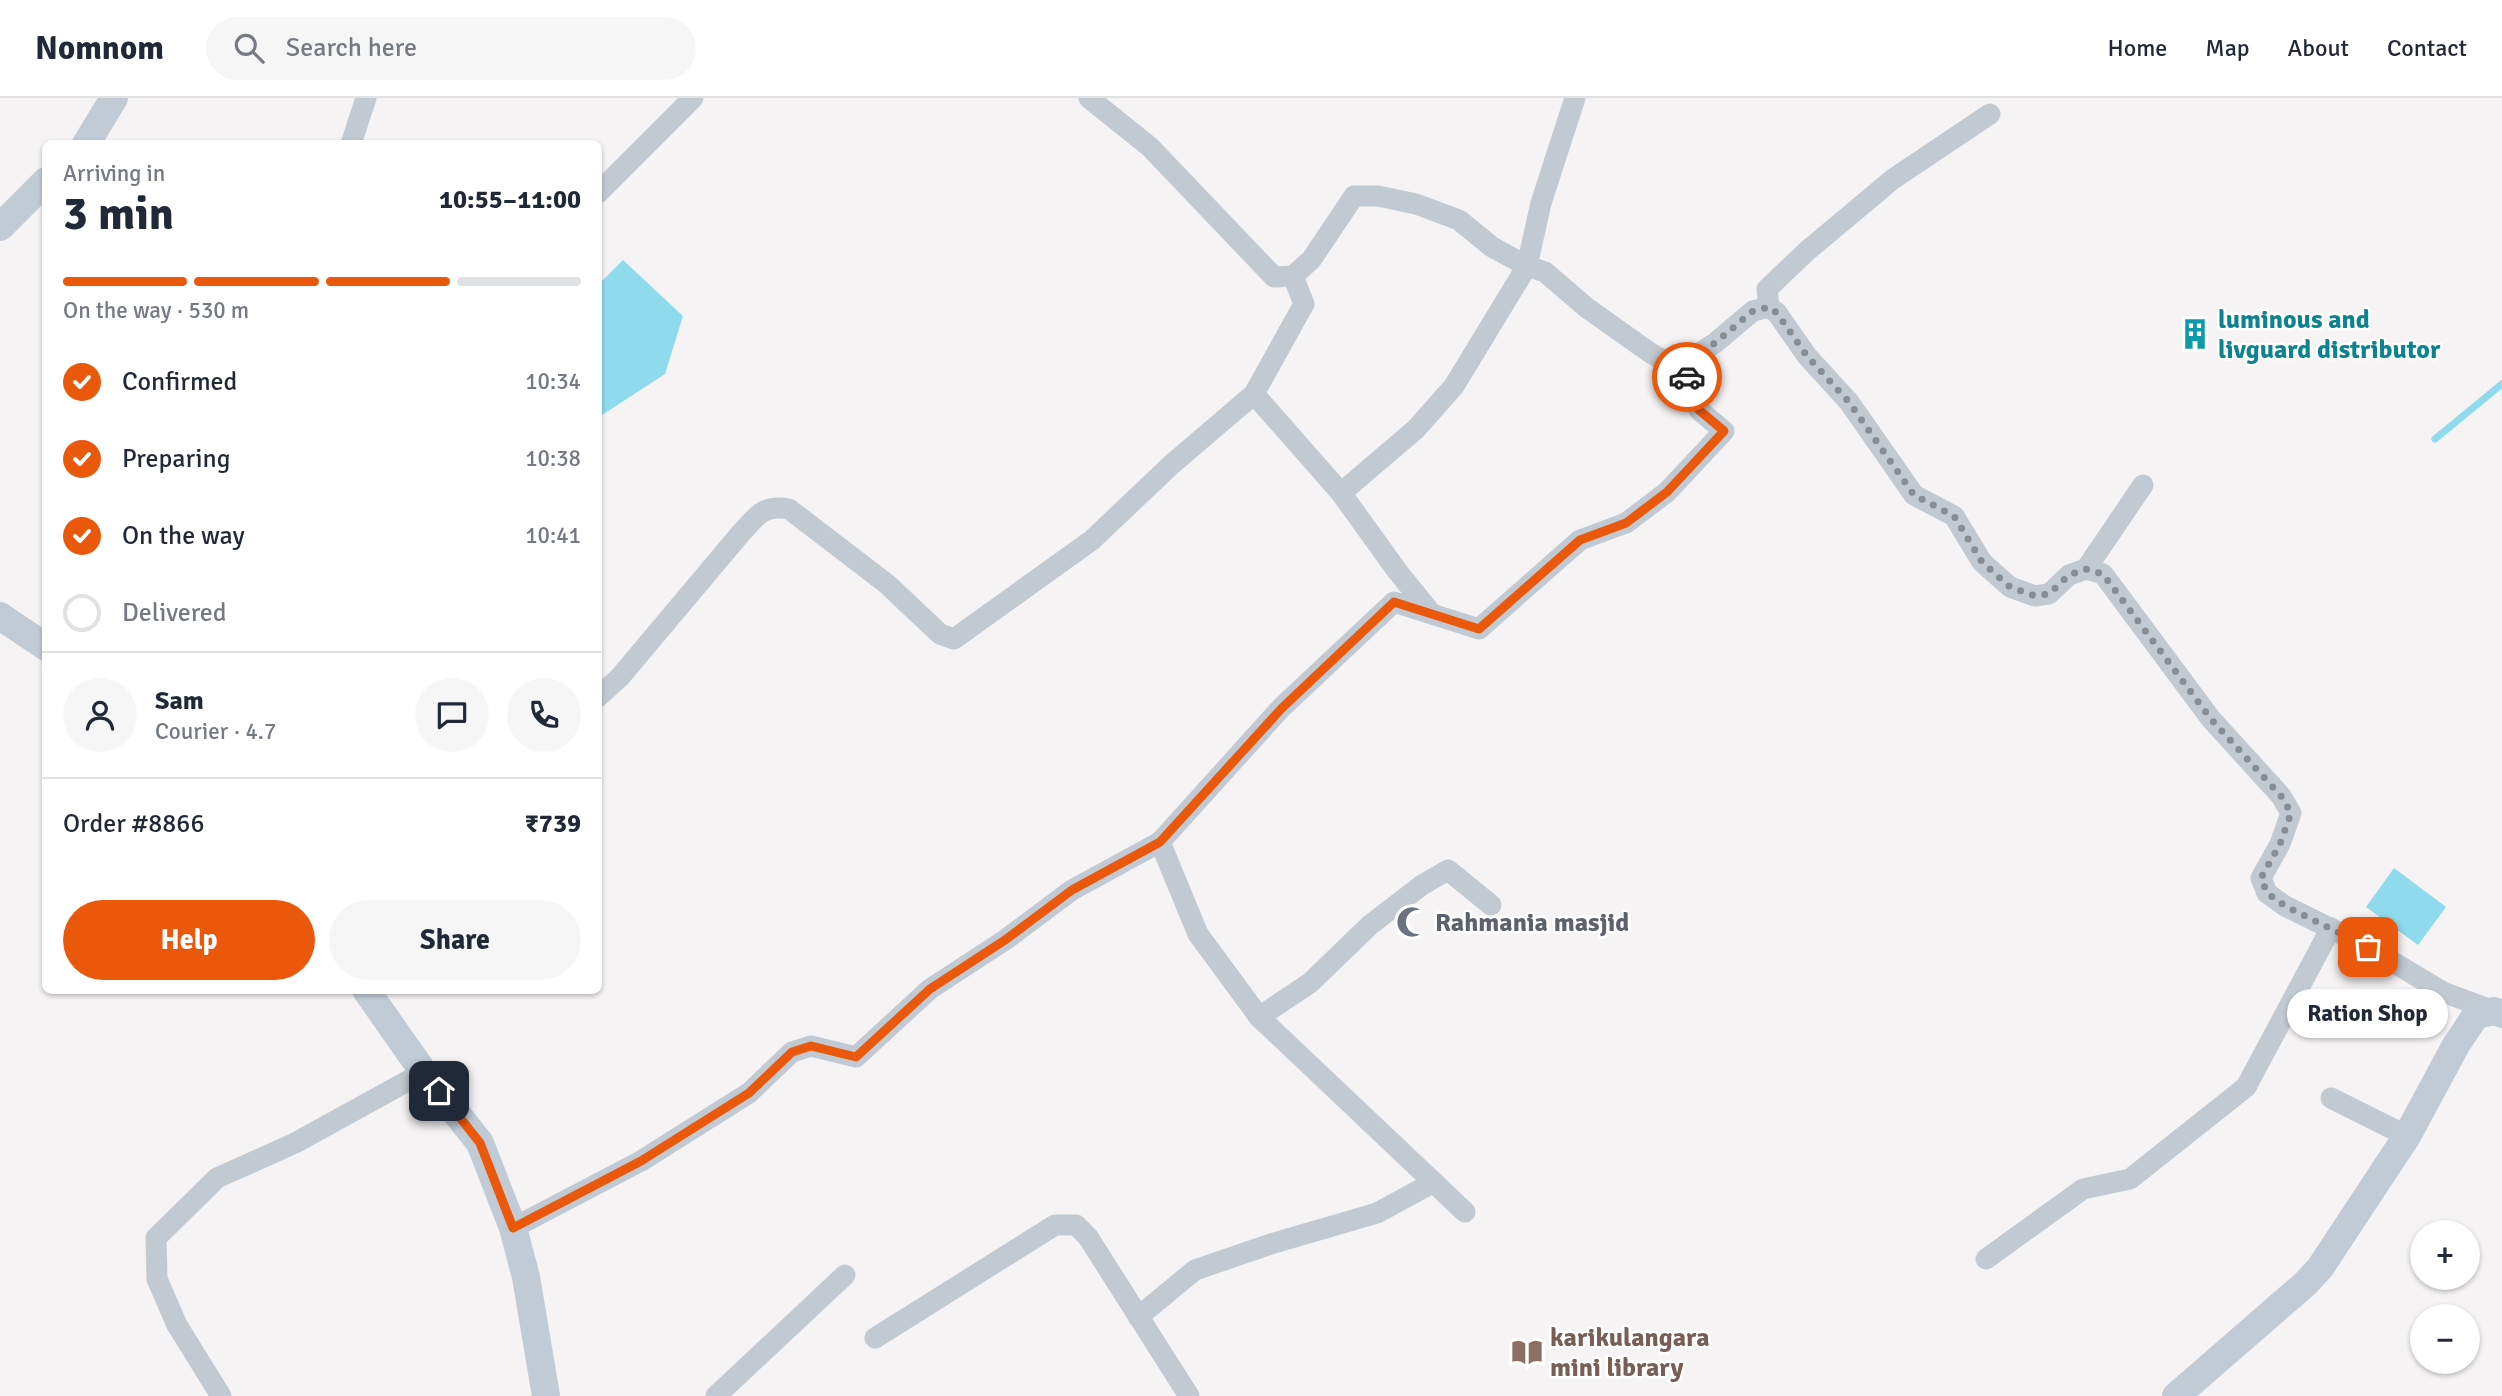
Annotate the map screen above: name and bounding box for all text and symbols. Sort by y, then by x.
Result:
search box [206,17,696,80]
text: Nomnom [35,28,164,69]
icon: search [230,29,268,67]
text: Search here [286,32,417,64]
text: Home [2107,33,2167,63]
text: Map [2205,33,2250,63]
text: About [2288,33,2349,63]
text: Contact [2387,33,2467,63]
text: Arriving in [63,159,165,188]
text: 10:55–11:00 [439,184,581,216]
text: 3 min [63,186,174,242]
text: On the way · 530 m [63,296,249,325]
place label: luminous and livguard distributor [2218,304,2441,366]
building icon: luminous and livguard distributor [2178,317,2212,351]
courier [1652,342,1722,412]
icon: car [1668,358,1706,396]
icon: check [63,363,101,401]
text: Confirmed [122,366,237,398]
text: 10:34 [525,367,581,396]
icon: check [63,440,101,478]
text: Preparing [122,443,230,475]
text: 10:38 [525,444,581,473]
icon: check [63,517,101,555]
text: On the way [122,520,245,552]
text: 10:41 [525,521,581,550]
text: Delivered [122,597,227,629]
button: person [63,678,137,752]
button: chat [415,678,489,752]
button: phone [507,678,581,752]
text: Sam [155,685,204,717]
text: Courier · 4.7 [155,717,276,746]
text: Order #8866 [63,808,204,840]
text: ₹739 [525,808,581,840]
button: Help [63,900,315,980]
button: Share [329,900,581,980]
mosque icon: Rahmania masjid [1395,905,1429,939]
place label: Rahmania masjid [1435,907,1629,939]
pin [2338,917,2398,977]
icon: bag [2349,928,2387,966]
callout: Ration Shop [2288,989,2448,1038]
text: Ration Shop [2307,999,2428,1028]
pin [409,1061,469,1121]
icon: home [420,1072,458,1110]
map controls [2410,1220,2480,1374]
button: + [2410,1220,2480,1290]
button: − [2410,1304,2480,1374]
place label: karikulangara mini library [1550,1322,1709,1384]
library icon: karikulangara mini library [1510,1335,1544,1369]

